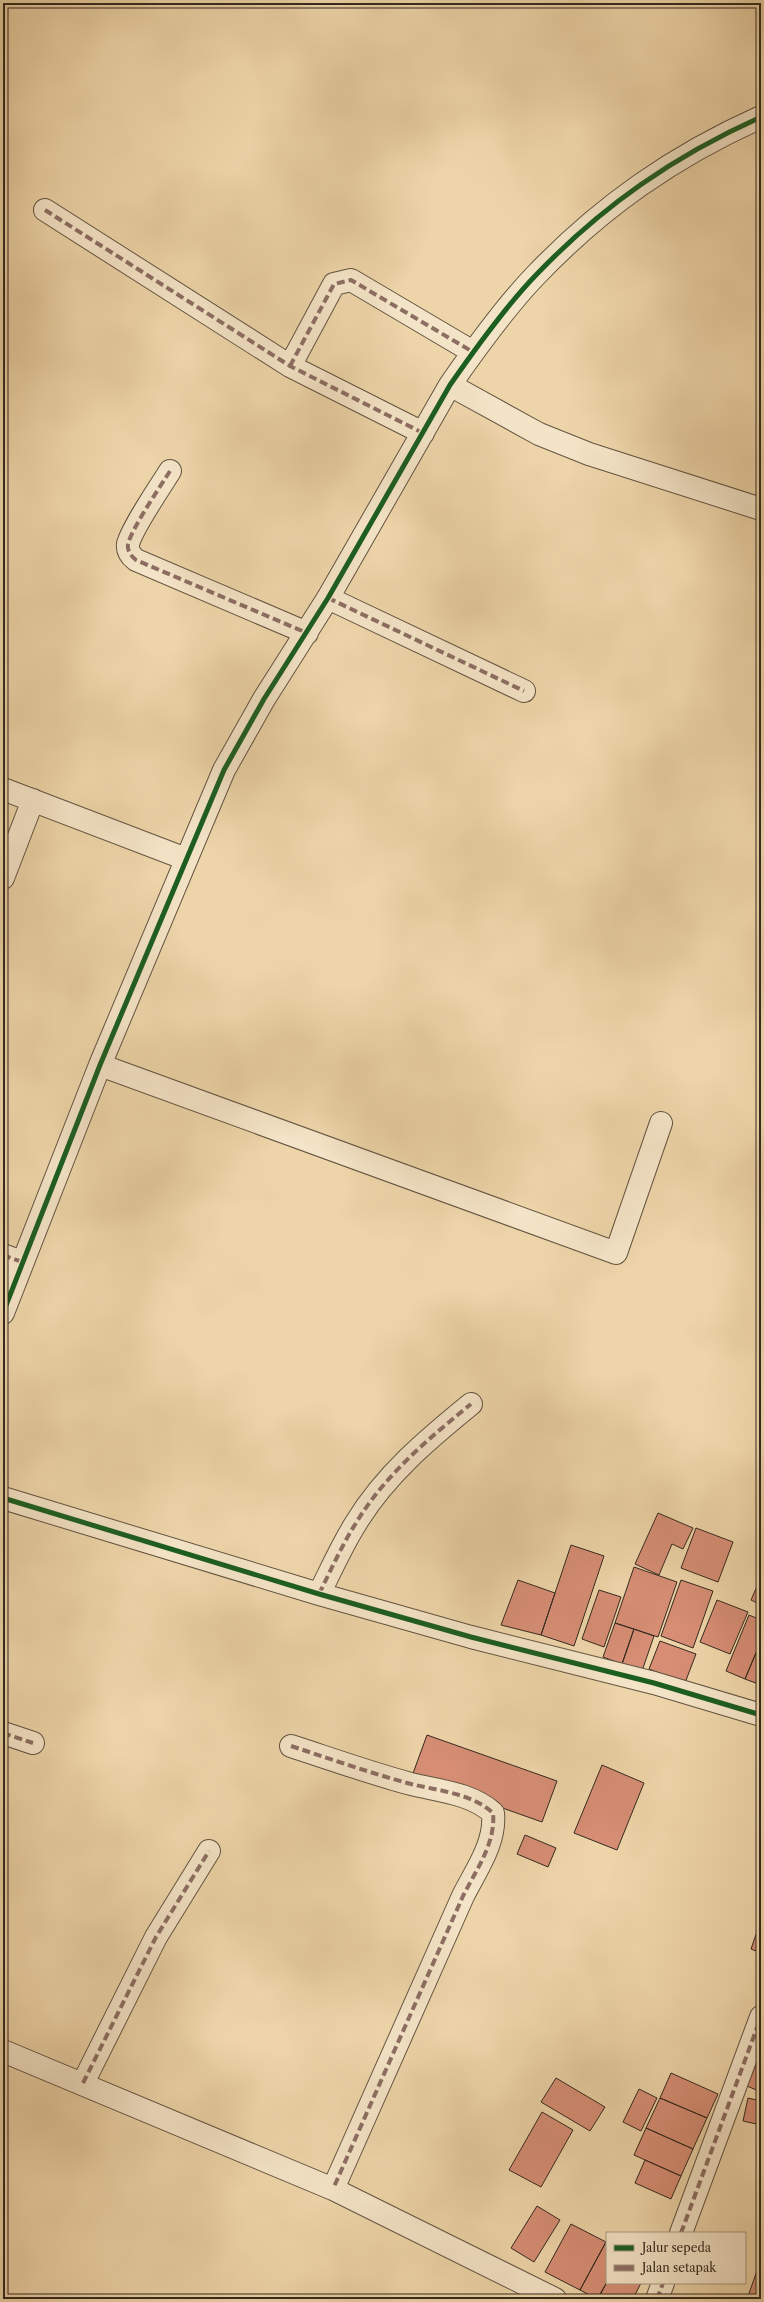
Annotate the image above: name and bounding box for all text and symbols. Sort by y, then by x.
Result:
legend [606,2232,746,2284]
text: Jalur sepeda [640,2240,712,2255]
text: Jalan setapak [640,2260,717,2275]

